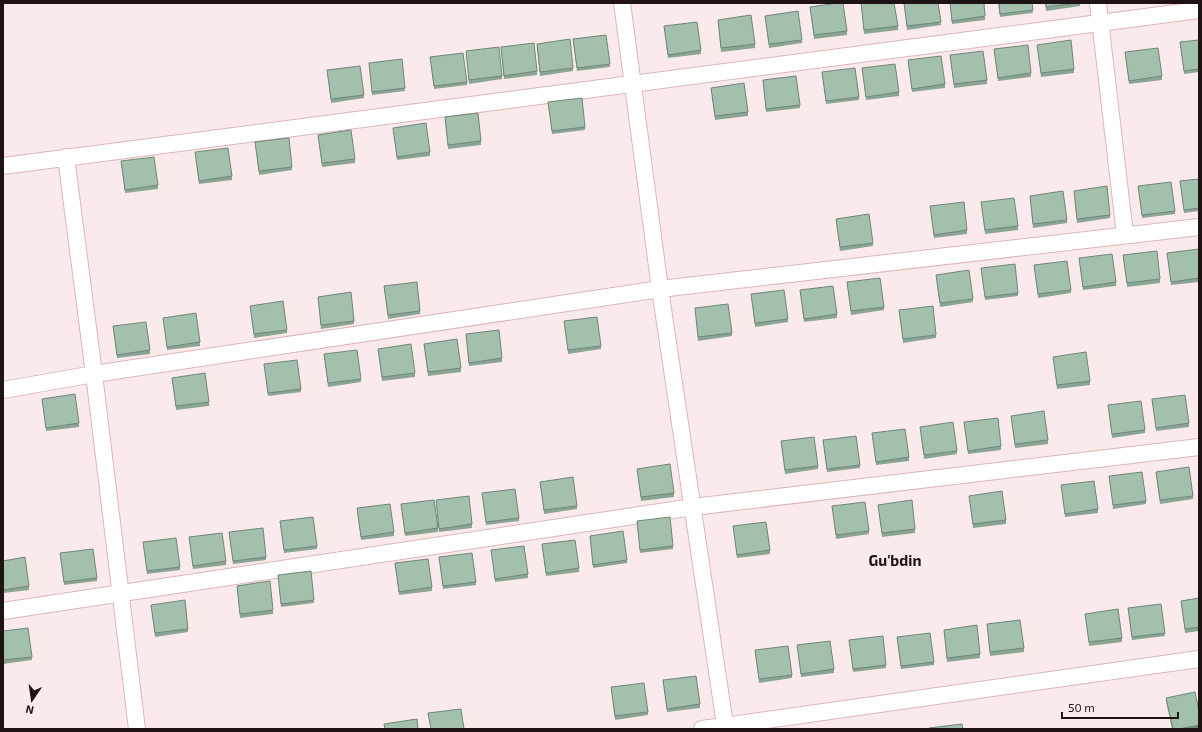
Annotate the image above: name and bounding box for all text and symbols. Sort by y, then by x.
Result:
district label: Gu'bdin [869,551,921,569]
north arrow [12,680,52,720]
scale bar [1062,694,1178,720]
text: 50 m [1068,700,1095,714]
text: N [24,703,35,717]

